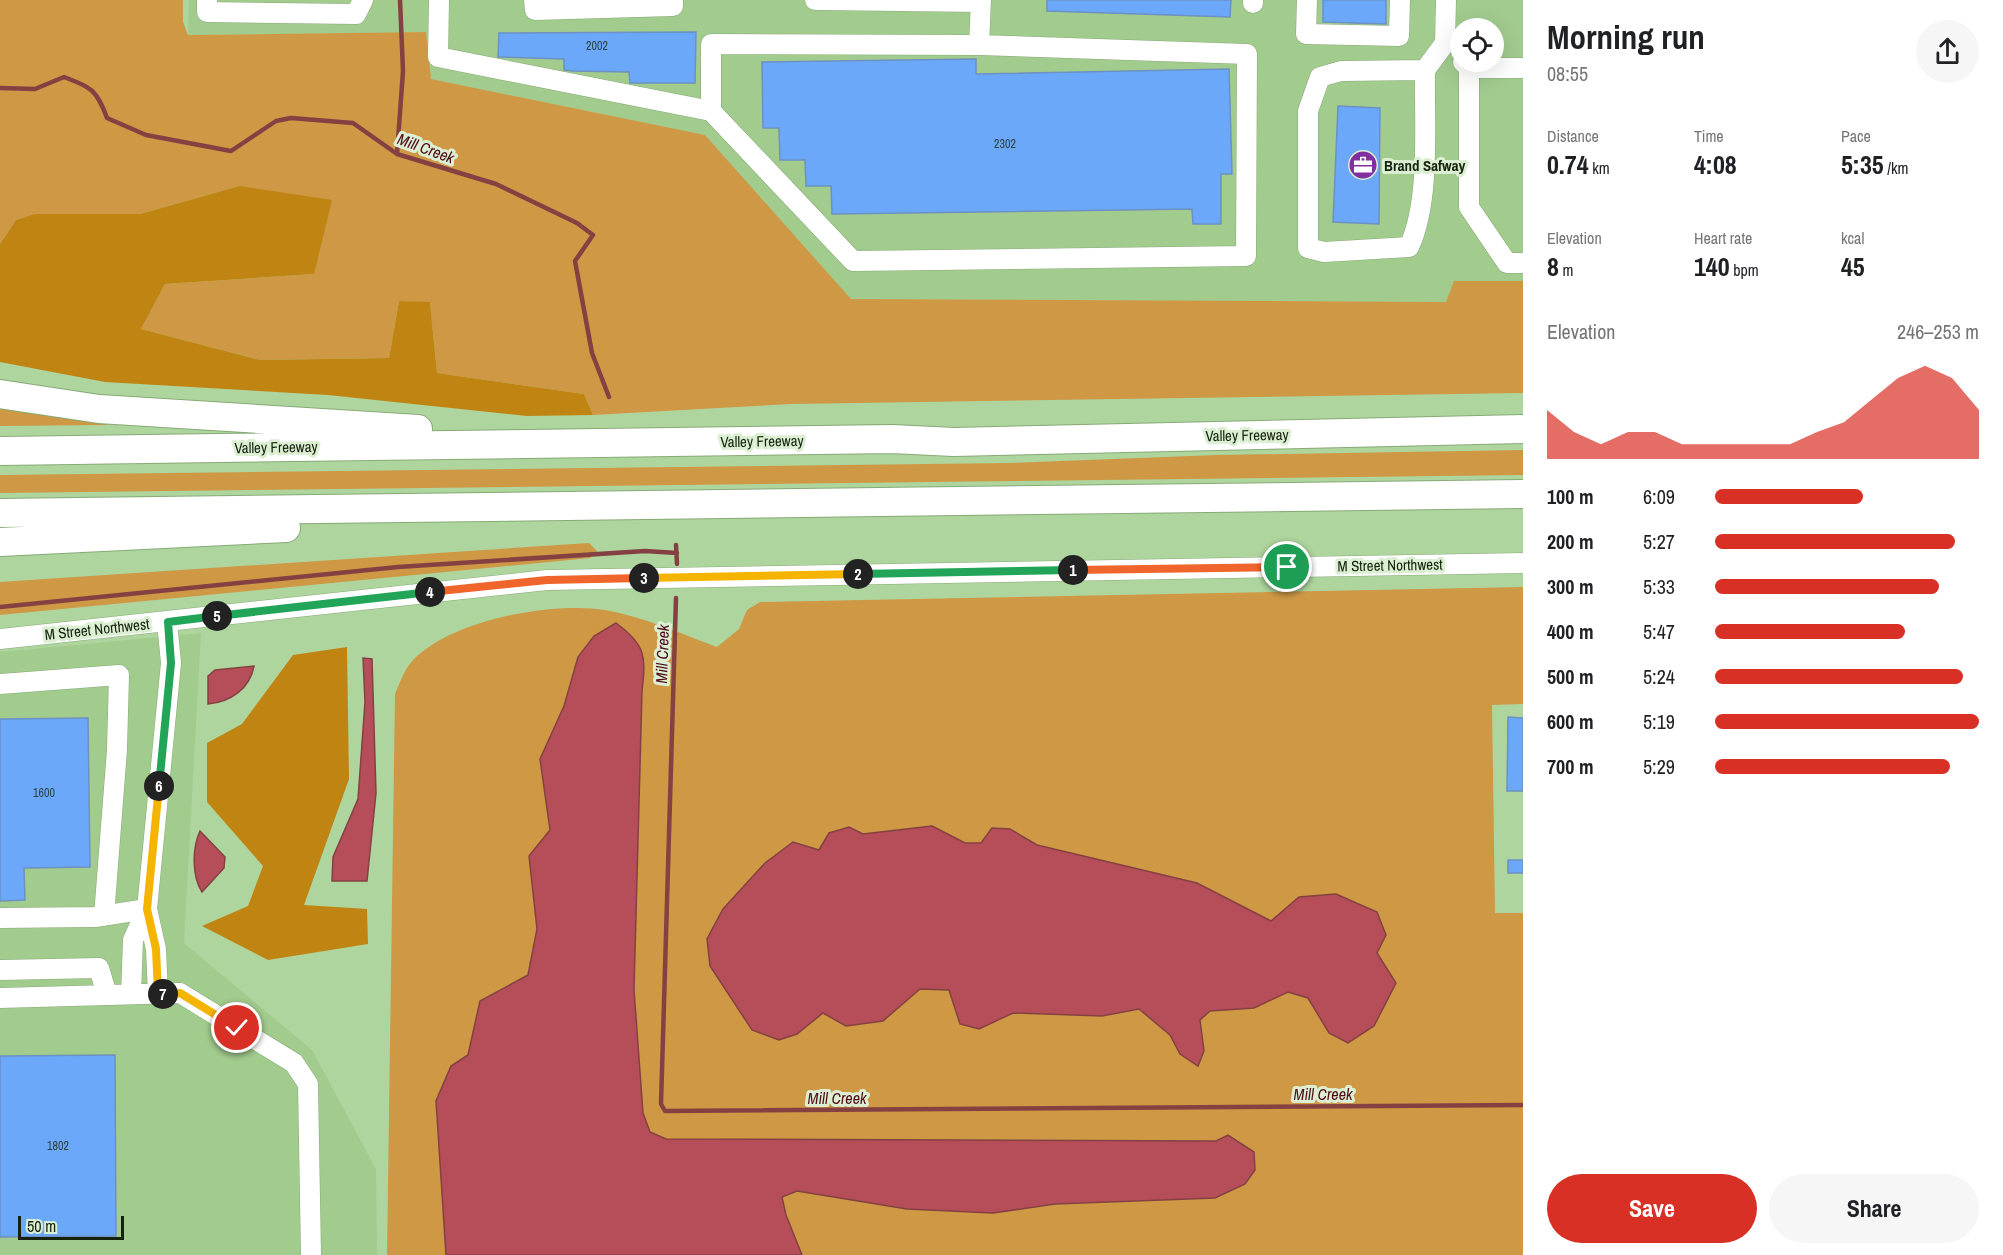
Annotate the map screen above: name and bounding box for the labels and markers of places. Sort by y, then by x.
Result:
office icon: Brand Safway [1347,149,1379,181]
place label: Brand Safway [1384,155,1466,176]
pin [1261,541,1312,592]
pin: 1 [1058,555,1088,585]
pin: 2 [843,559,873,589]
pin: 3 [629,563,659,593]
pin: 4 [415,577,445,607]
pin: 5 [202,601,232,631]
pin: 6 [144,771,174,801]
pin: 7 [148,979,178,1009]
pin [211,1002,262,1053]

